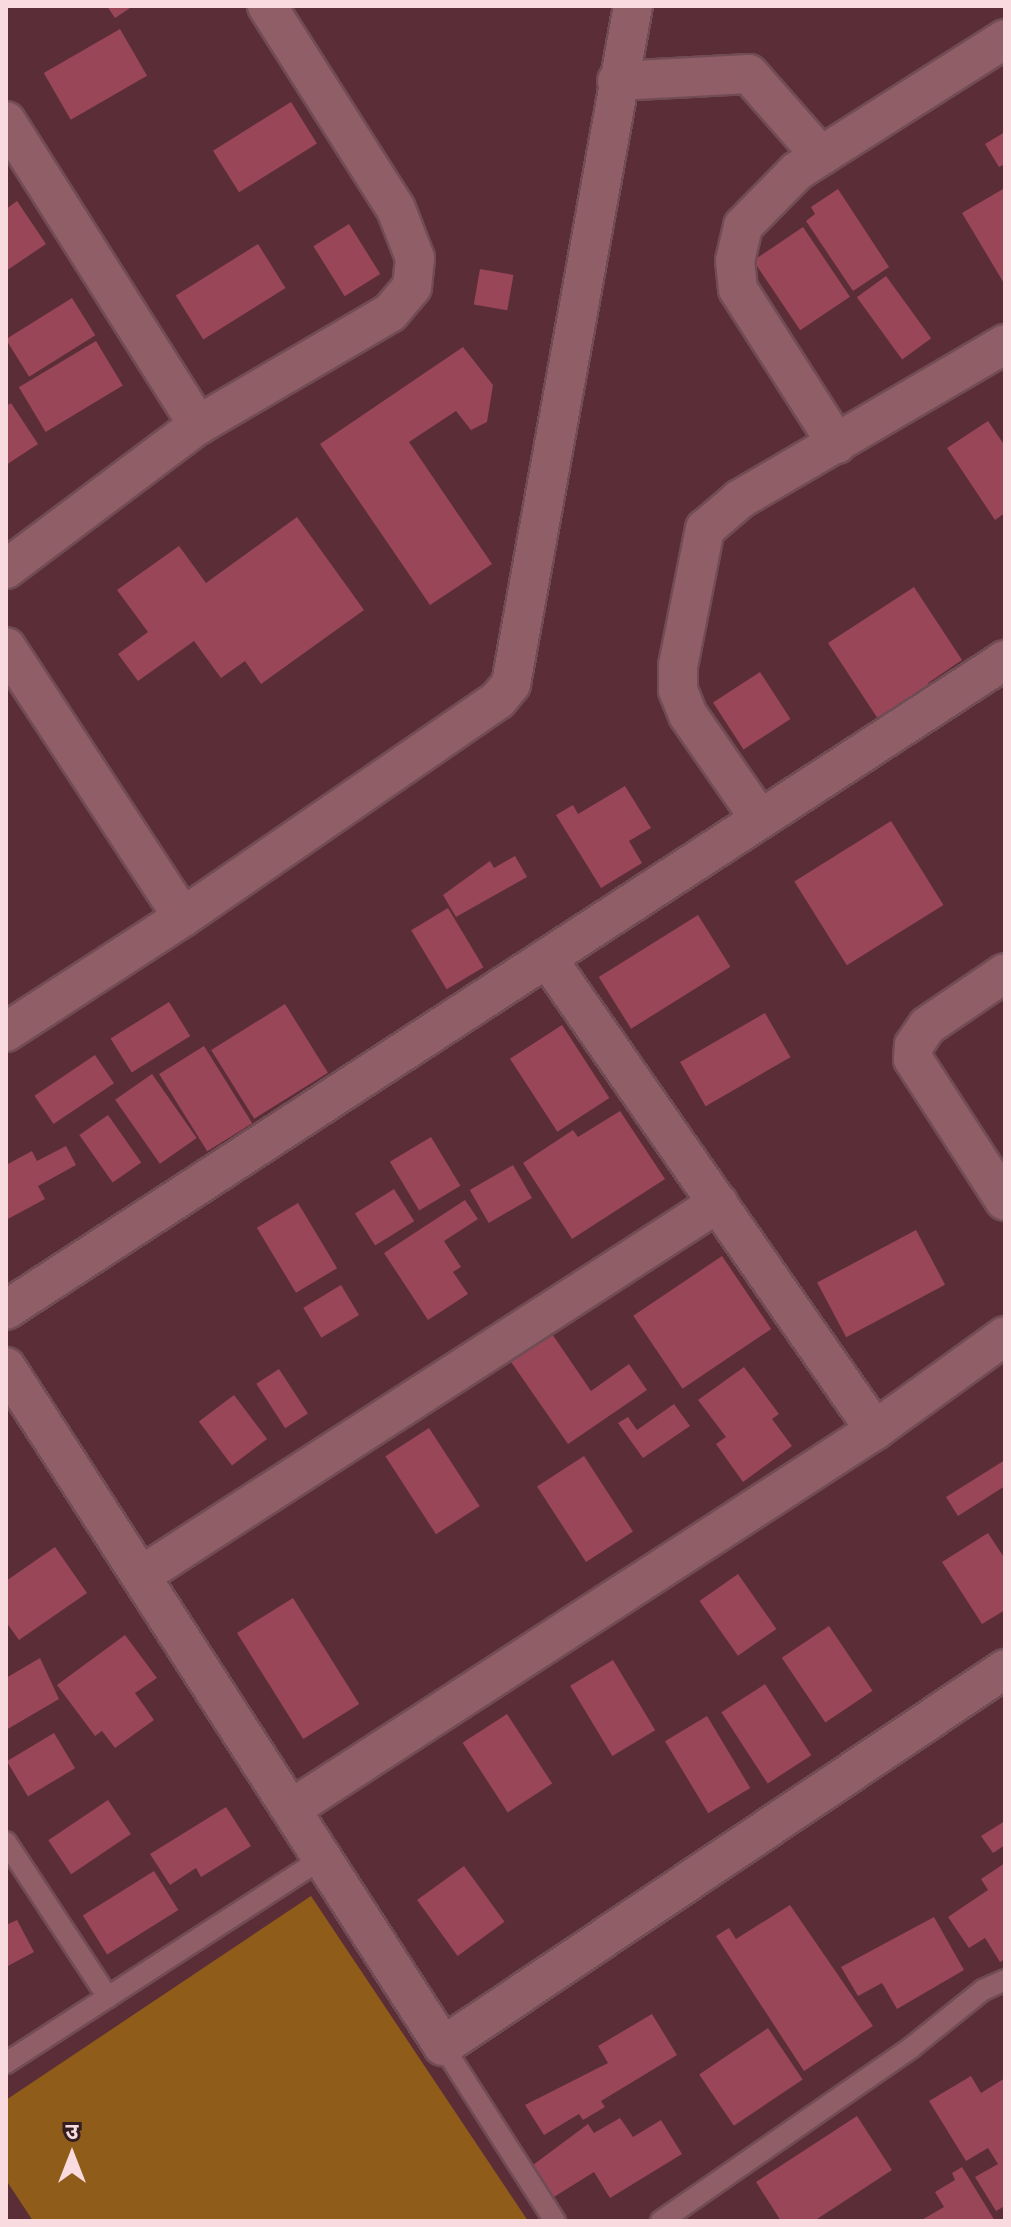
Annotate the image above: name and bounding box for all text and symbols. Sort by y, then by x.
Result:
north arrow [32,2115,112,2195]
text: उ [66,2116,78,2145]

